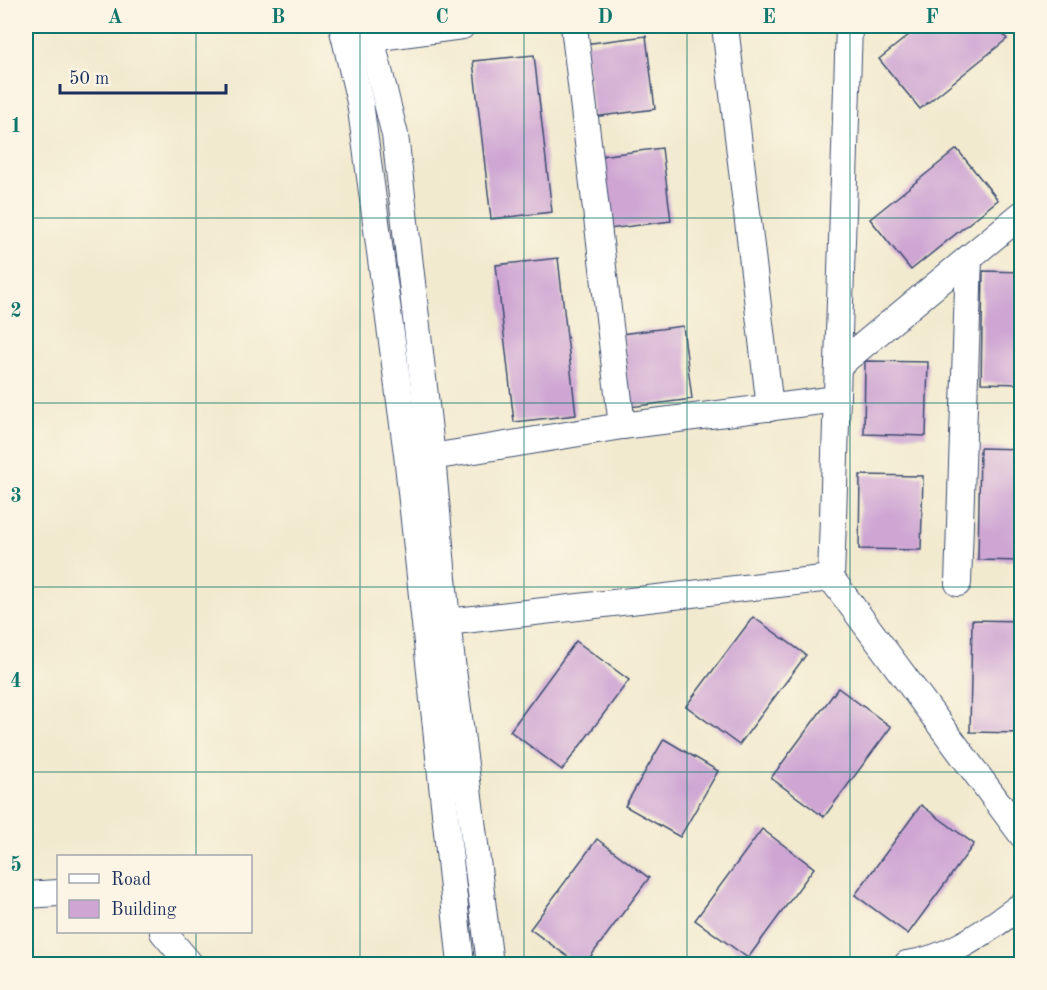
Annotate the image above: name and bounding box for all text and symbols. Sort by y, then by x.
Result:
text: A [107,8,123,28]
text: B [271,8,285,28]
text: C [435,8,449,28]
text: D [597,8,613,28]
text: E [762,8,776,28]
text: F [925,8,939,28]
scale bar [60,57,226,95]
text: 50 m [69,70,109,88]
text: 1 [10,117,22,137]
text: 2 [10,302,22,322]
text: 3 [10,487,22,507]
text: 4 [10,672,22,692]
text: 5 [10,855,22,876]
legend [57,855,252,933]
text: Road [111,871,151,889]
text: Building [111,901,177,919]

